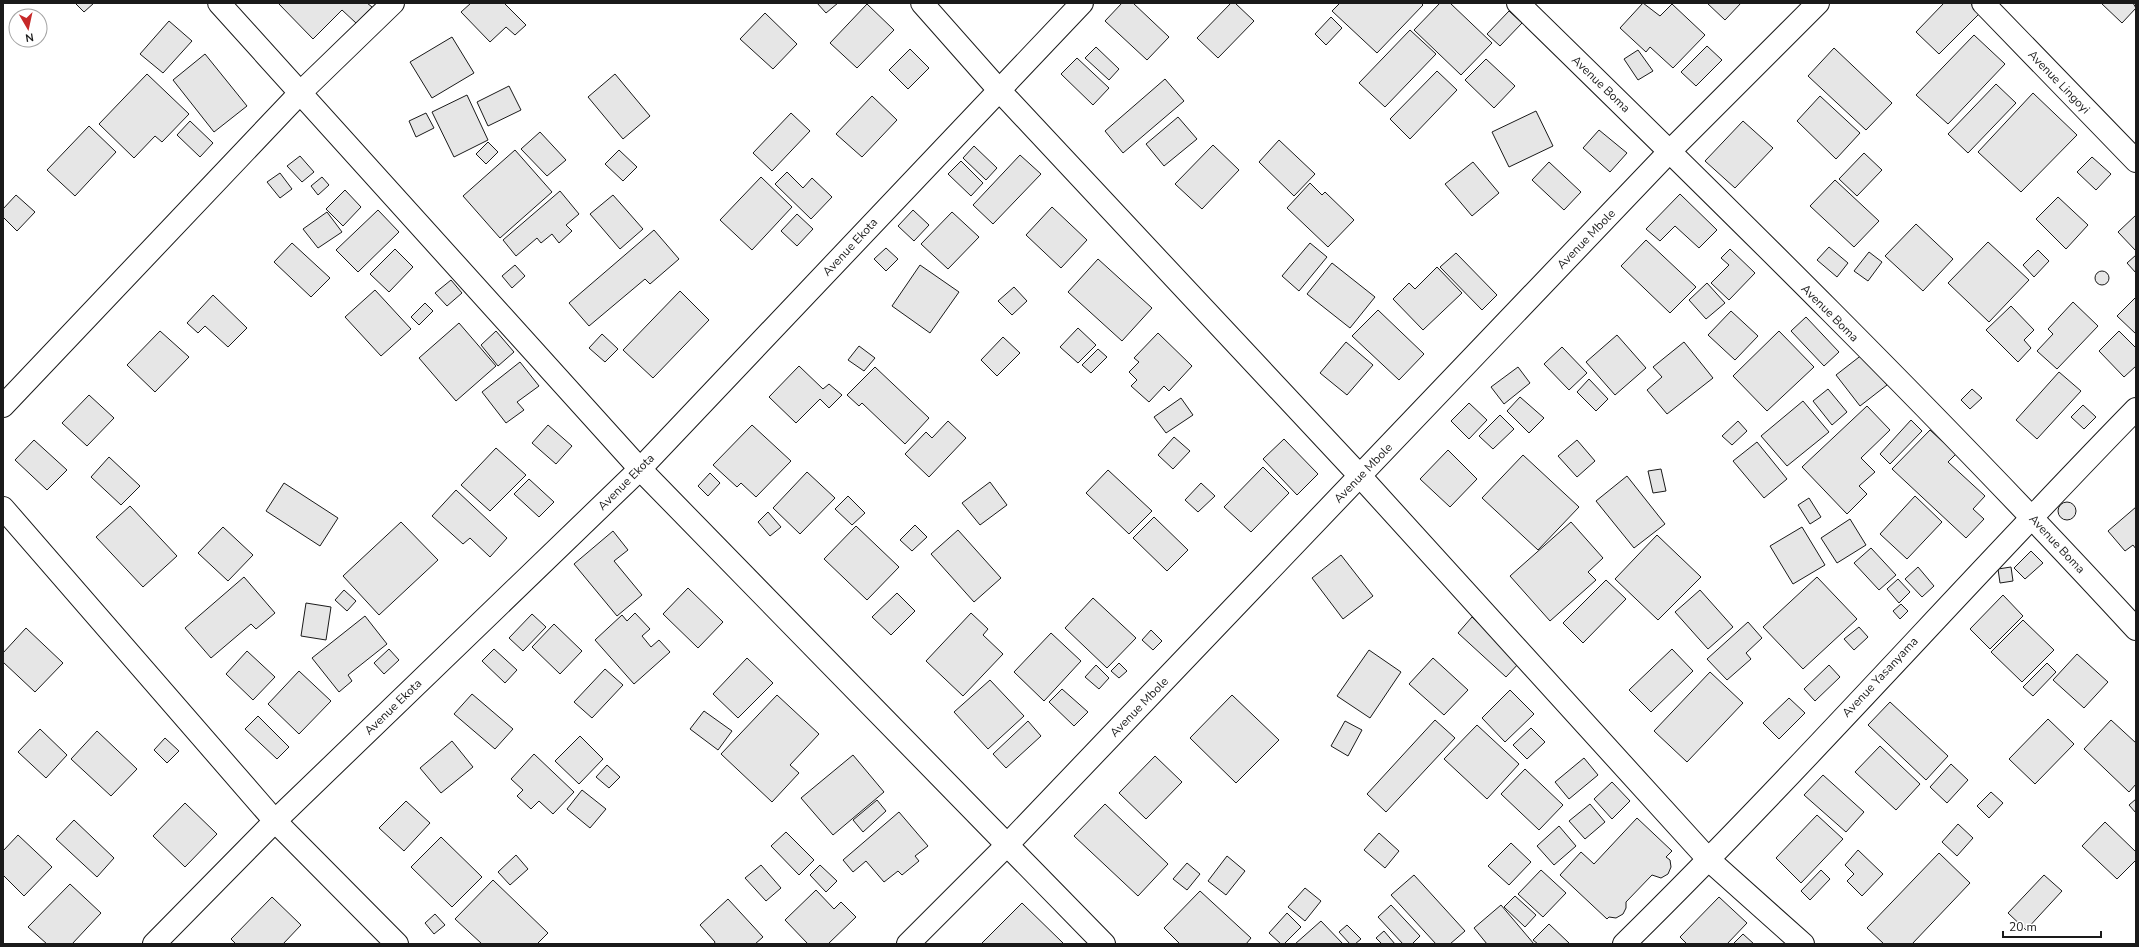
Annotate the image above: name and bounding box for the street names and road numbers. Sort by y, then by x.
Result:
street label: Avenue Lingoyi [2025,47,2093,117]
street label: Avenue Boma [1568,52,1634,116]
street label: Avenue Mbole [1553,205,1619,273]
street label: Avenue Ekota [819,215,881,279]
street label: Avenue Boma [1798,281,1862,345]
street label: Avenue Mbole [1330,439,1396,507]
street label: Avenue Ekota [594,450,658,514]
street label: Avenue Boma [2025,511,2089,577]
street label: Avenue Yasanyama [1839,633,1921,721]
street label: Avenue Mbole [1106,673,1172,741]
street label: Avenue Ekota [361,676,425,738]

